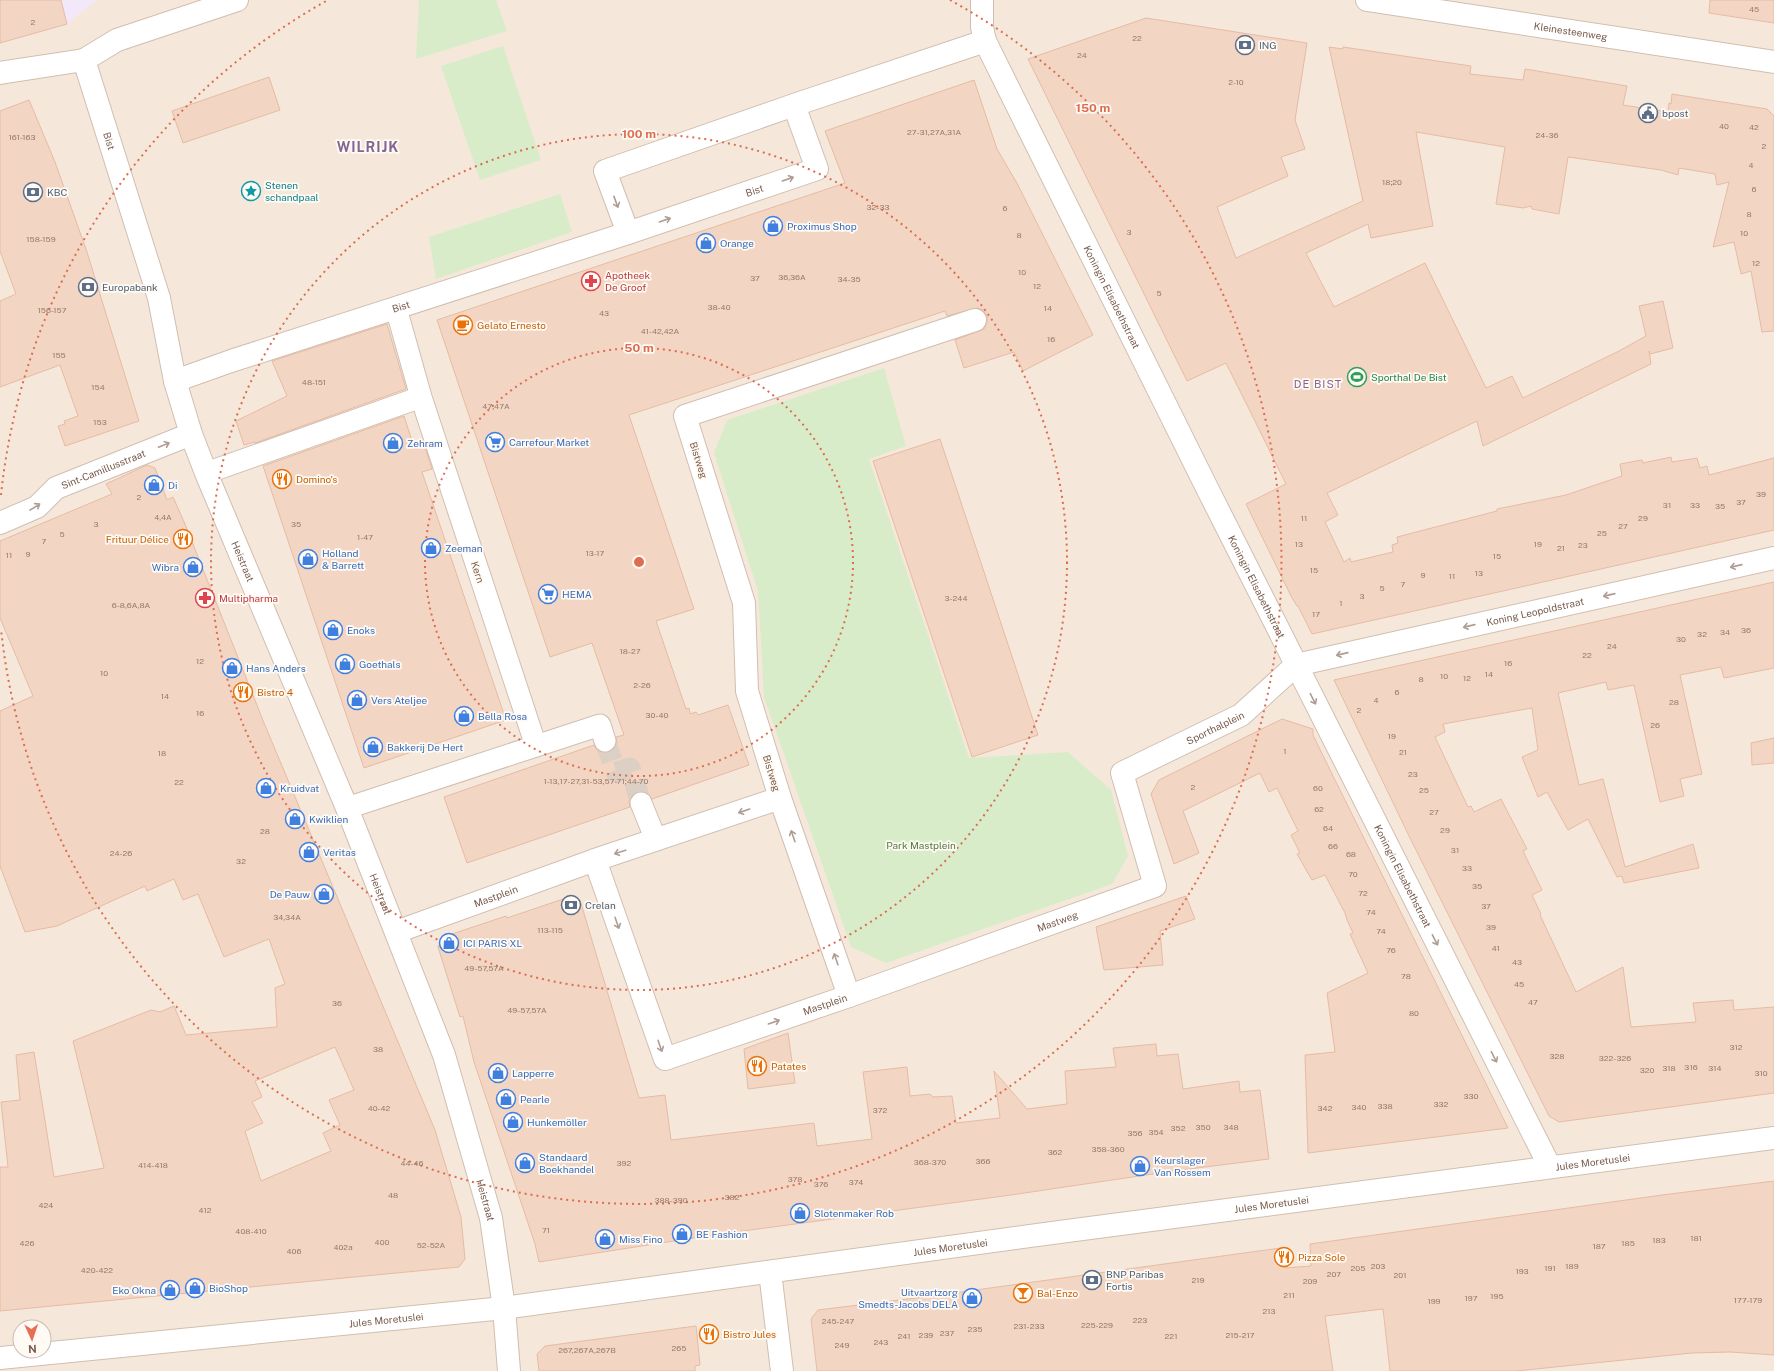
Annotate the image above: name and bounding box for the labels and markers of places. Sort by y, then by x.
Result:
bank icon: ING [1234,34,1256,56]
place label: ING [1259,39,1277,51]
public building icon: bpost [1637,102,1659,124]
place label: bpost [1662,107,1688,119]
place label: Stenen schandpaal [265,179,318,203]
place icon: Stenen schandpaal [240,180,262,202]
bank icon: KBC [22,181,44,203]
place label: KBC [47,186,67,198]
shop icon: Proximus Shop [762,215,784,237]
place label: Proximus Shop [787,220,857,232]
shop icon: Orange [695,232,717,254]
place label: Orange [720,237,754,249]
place label: Apotheek De Groof [605,269,650,293]
pharmacy icon: Apotheek De Groof [580,270,602,292]
bank icon: Europabank [77,276,99,298]
place label: Europabank [102,281,158,293]
cafe icon: Gelato Ernesto [452,314,474,336]
place label: Gelato Ernesto [477,319,546,331]
sports icon: Sporthal De Bist [1346,366,1368,388]
place label: Sporthal De Bist [1371,371,1447,383]
supermarket icon: Carrefour Market [484,431,506,453]
shop icon: Zehram [382,432,404,454]
place label: Carrefour Market [509,436,589,448]
place label: Zehram [407,437,443,449]
restaurant icon: Domino's [271,468,293,490]
place label: Domino's [296,473,337,485]
shop icon: Di [143,474,165,496]
place label: Di [168,479,177,491]
restaurant icon: Frituur Délice [172,528,194,550]
place label: Frituur Délice [106,533,169,545]
shop icon: Zeeman [420,537,442,559]
place label: Zeeman [445,542,483,554]
place label: Holland & Barrett [322,547,364,571]
shop icon: Holland & Barrett [297,548,319,570]
centre of rings [632,555,646,569]
shop icon: Wibra [182,556,204,578]
place label: Wibra [152,561,179,573]
supermarket icon: HEMA [537,583,559,605]
pharmacy icon: Multipharma [194,587,216,609]
place label: HEMA [562,588,592,600]
place label: Multipharma [219,592,278,604]
shop icon: Enoks [322,619,344,641]
place label: Enoks [347,624,375,636]
shop icon: Goethals [334,653,356,675]
shop icon: Hans Anders [221,657,243,679]
place label: Goethals [359,658,401,670]
place label: Hans Anders [246,662,306,674]
restaurant icon: Bistro 4 [232,681,254,703]
place label: Bistro 4 [257,686,293,698]
shop icon: Vers Ateljee [346,689,368,711]
place label: Vers Ateljee [371,694,428,706]
shop icon: Bella Rosa [453,705,475,727]
place label: Bella Rosa [478,710,527,722]
shop icon: Bakkerij De Hert [362,736,384,758]
place label: Bakkerij De Hert [387,741,463,753]
shop icon: Kruidvat [255,777,277,799]
place label: Kruidvat [280,782,319,794]
shop icon: Kwiklien [284,808,306,830]
place label: Kwiklien [309,813,348,825]
shop icon: Veritas [298,841,320,863]
place label: Veritas [323,846,356,858]
shop icon: De Pauw [313,883,335,905]
place label: De Pauw [270,888,310,900]
bank icon: Crelan [560,894,582,916]
place label: Crelan [585,899,616,911]
shop icon: ICI PARIS XL [438,932,460,954]
place label: ICI PARIS XL [463,937,522,949]
restaurant icon: Patates [746,1055,768,1077]
place label: Patates [771,1060,806,1072]
shop icon: Lapperre [487,1062,509,1084]
place label: Lapperre [512,1067,554,1079]
shop icon: Pearle [495,1088,517,1110]
place label: Pearle [520,1093,550,1105]
shop icon: Hunkemöller [502,1111,524,1133]
place label: Hunkemöller [527,1116,587,1128]
place label: Standaard Boekhandel [539,1151,594,1175]
shop icon: Standaard Boekhandel [514,1152,536,1174]
place label: Keurslager Van Rossem [1154,1154,1211,1178]
shop icon: Keurslager Van Rossem [1129,1155,1151,1177]
shop icon: Slotenmaker Rob [789,1202,811,1224]
place label: Slotenmaker Rob [814,1207,894,1219]
shop icon: BE Fashion [671,1223,693,1245]
shop icon: Miss Fino [594,1228,616,1250]
place label: BE Fashion [696,1228,748,1240]
place label: Miss Fino [619,1233,663,1245]
restaurant icon: Pizza Sole [1273,1246,1295,1268]
place label: Pizza Sole [1298,1251,1346,1263]
place label: BNP Paribas Fortis [1106,1268,1164,1292]
bank icon: BNP Paribas Fortis [1081,1269,1103,1291]
shop icon: BioShop [184,1277,206,1299]
shop icon: Eko Okna [159,1279,181,1301]
place label: BioShop [209,1282,248,1294]
bar icon: Bal-Enzo [1012,1282,1034,1304]
place label: Eko Okna [112,1284,156,1296]
place label: Uitvaartzorg Smedts-Jacobs DELA [858,1286,958,1310]
shop icon: Uitvaartzorg Smedts-Jacobs DELA [961,1287,983,1309]
place label: Bal-Enzo [1037,1287,1078,1299]
restaurant icon: Bistro Jules [698,1323,720,1345]
place label: Bistro Jules [723,1328,776,1340]

